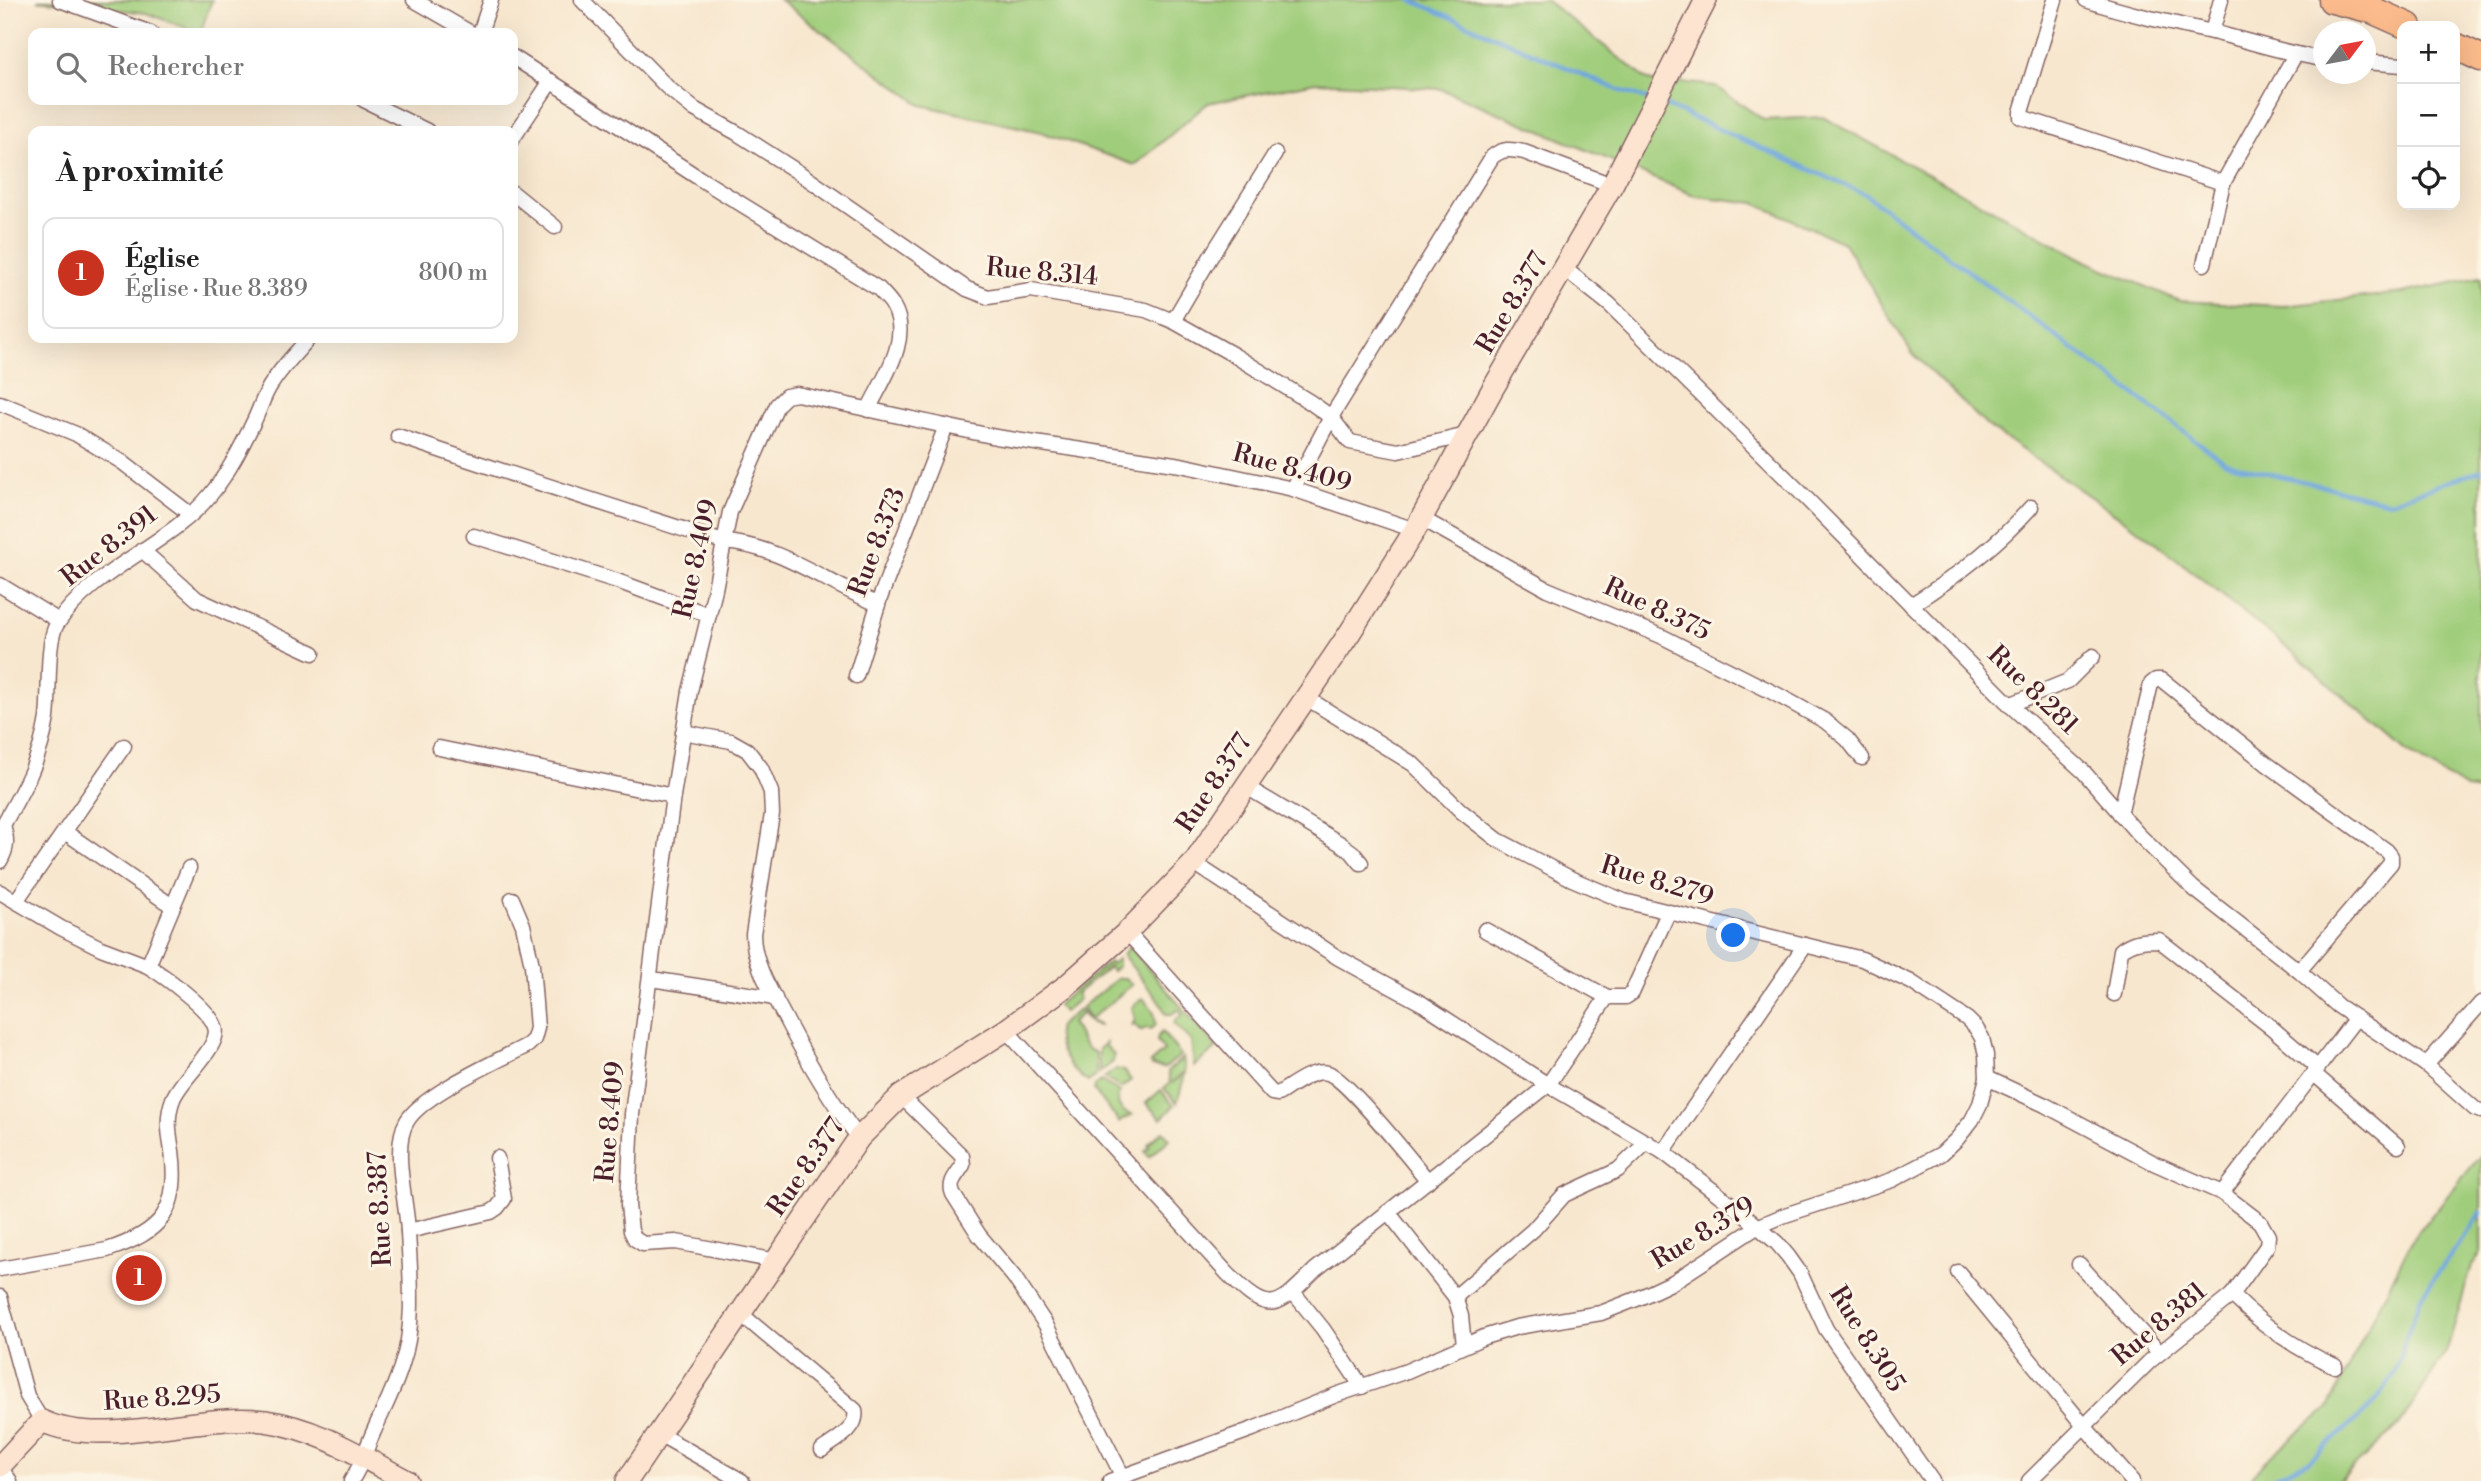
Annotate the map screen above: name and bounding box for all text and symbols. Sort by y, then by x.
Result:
north arrow [2313,21,2376,84]
map controls [2397,21,2460,210]
button: + [2397,21,2460,84]
search box [28,28,518,105]
icon: search [52,48,90,86]
text: Rechercher [108,51,244,83]
button: − [2397,84,2460,147]
button: locate [2397,147,2460,210]
text: À proximité [56,153,224,191]
text: Église [125,243,200,275]
street label: Rue 8.377 [1469,246,1555,360]
street label: Rue 8.314 [985,251,1099,293]
text: 1 [75,259,87,287]
text: 800 m [419,259,488,287]
text: Église · Rue 8.389 [125,275,308,303]
street label: Rue 8.409 [1229,437,1355,499]
street label: Rue 8.373 [842,483,912,601]
street label: Rue 8.409 [667,496,725,622]
street label: Rue 8.391 [54,498,164,594]
street label: Rue 8.375 [1599,570,1715,648]
street label: Rue 8.281 [1981,639,2085,741]
street label: Rue 8.377 [1169,727,1259,839]
street label: Rue 8.279 [1597,849,1717,913]
your location [1716,918,1750,952]
street label: Rue 8.409 [589,1060,631,1184]
street label: Rue 8.377 [760,1111,852,1223]
street label: Rue 8.387 [361,1150,399,1268]
street label: Rue 8.379 [1645,1190,1761,1276]
pin: 1 [116,1252,162,1304]
street label: Rue 8.381 [2105,1275,2213,1373]
street label: Rue 8.305 [1822,1280,1912,1398]
street label: Rue 8.295 [102,1378,222,1418]

